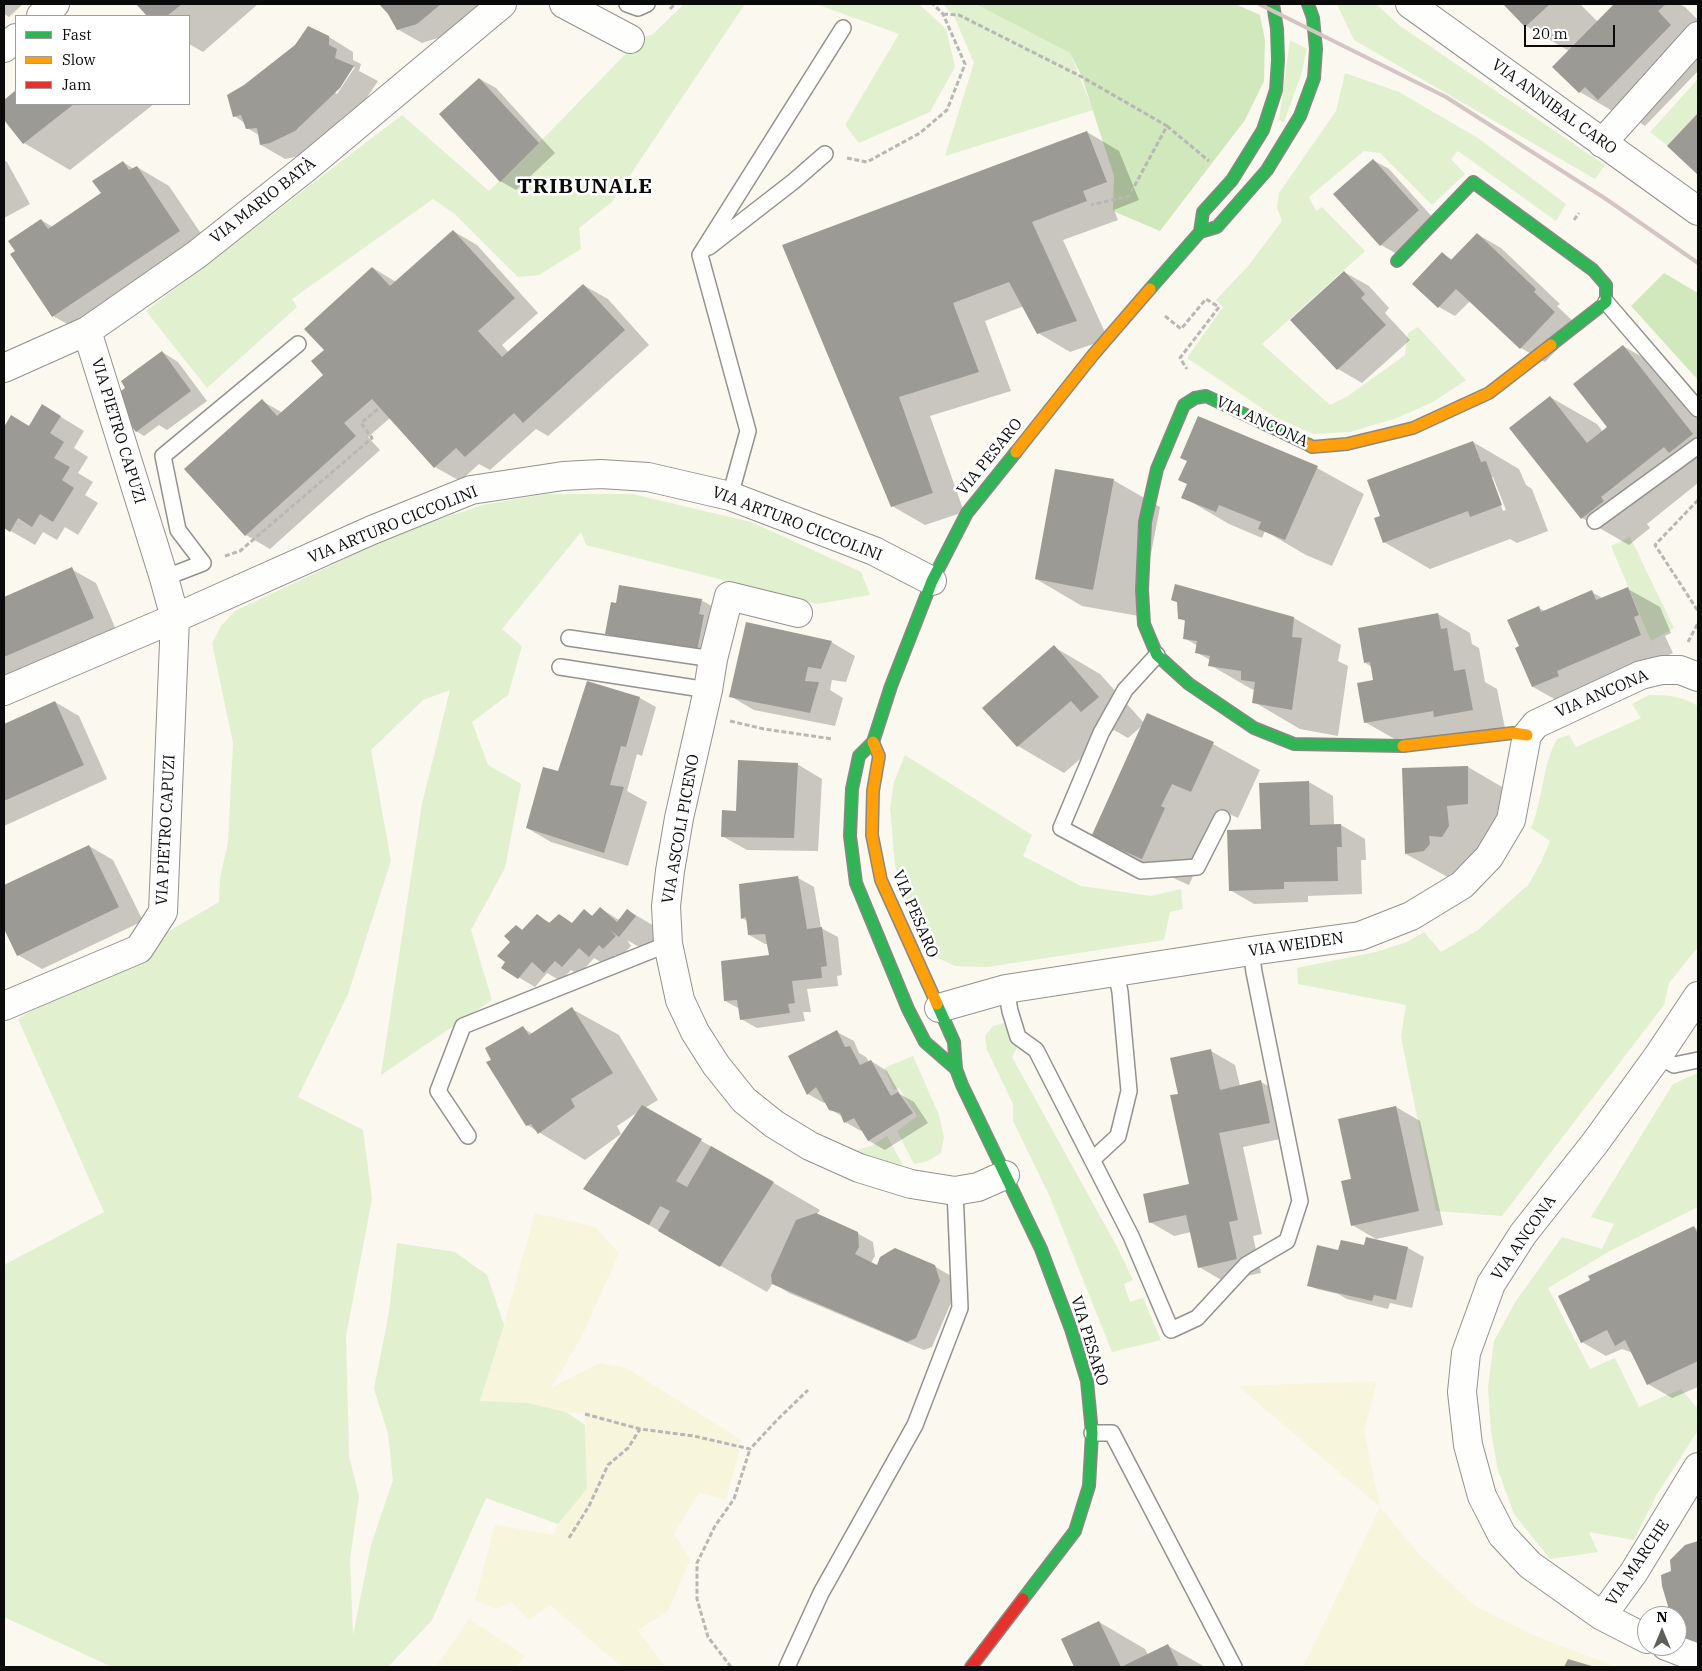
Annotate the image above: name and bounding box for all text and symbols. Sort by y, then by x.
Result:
legend [15,15,190,105]
scale bar [1527,15,1618,47]
text: 20 m [1532,24,1568,43]
text: Fast [62,25,92,44]
text: Slow [62,50,95,69]
street label: VIA ANNIBAL CARO [1488,55,1620,159]
text: Jam [62,75,91,94]
street label: VIA MARIO BATÀ [207,154,319,248]
district label: TRIBUNALE [516,174,654,200]
street label: VIA PIETRO CAPUZI [87,356,149,506]
street label: VIA ANCONA [1213,392,1311,452]
street label: VIA PESARO [953,415,1027,499]
street label: VIA ARTURO CICCOLINI [306,482,480,568]
street label: VIA ARTURO CICCOLINI [709,483,885,565]
street label: VIA ANCONA [1553,666,1651,722]
street label: VIA ASCOLI PICENO [658,753,704,905]
street label: VIA PIETRO CAPUZI [152,754,180,906]
street label: VIA PESARO [888,867,942,961]
street label: VIA WEIDEN [1247,929,1345,961]
street label: VIA ANCONA [1488,1192,1560,1284]
street label: VIA PESARO [1066,1294,1112,1388]
street label: VIA MARCHE [1602,1516,1674,1610]
north arrow [1637,1606,1687,1656]
text: N [1656,1608,1668,1626]

